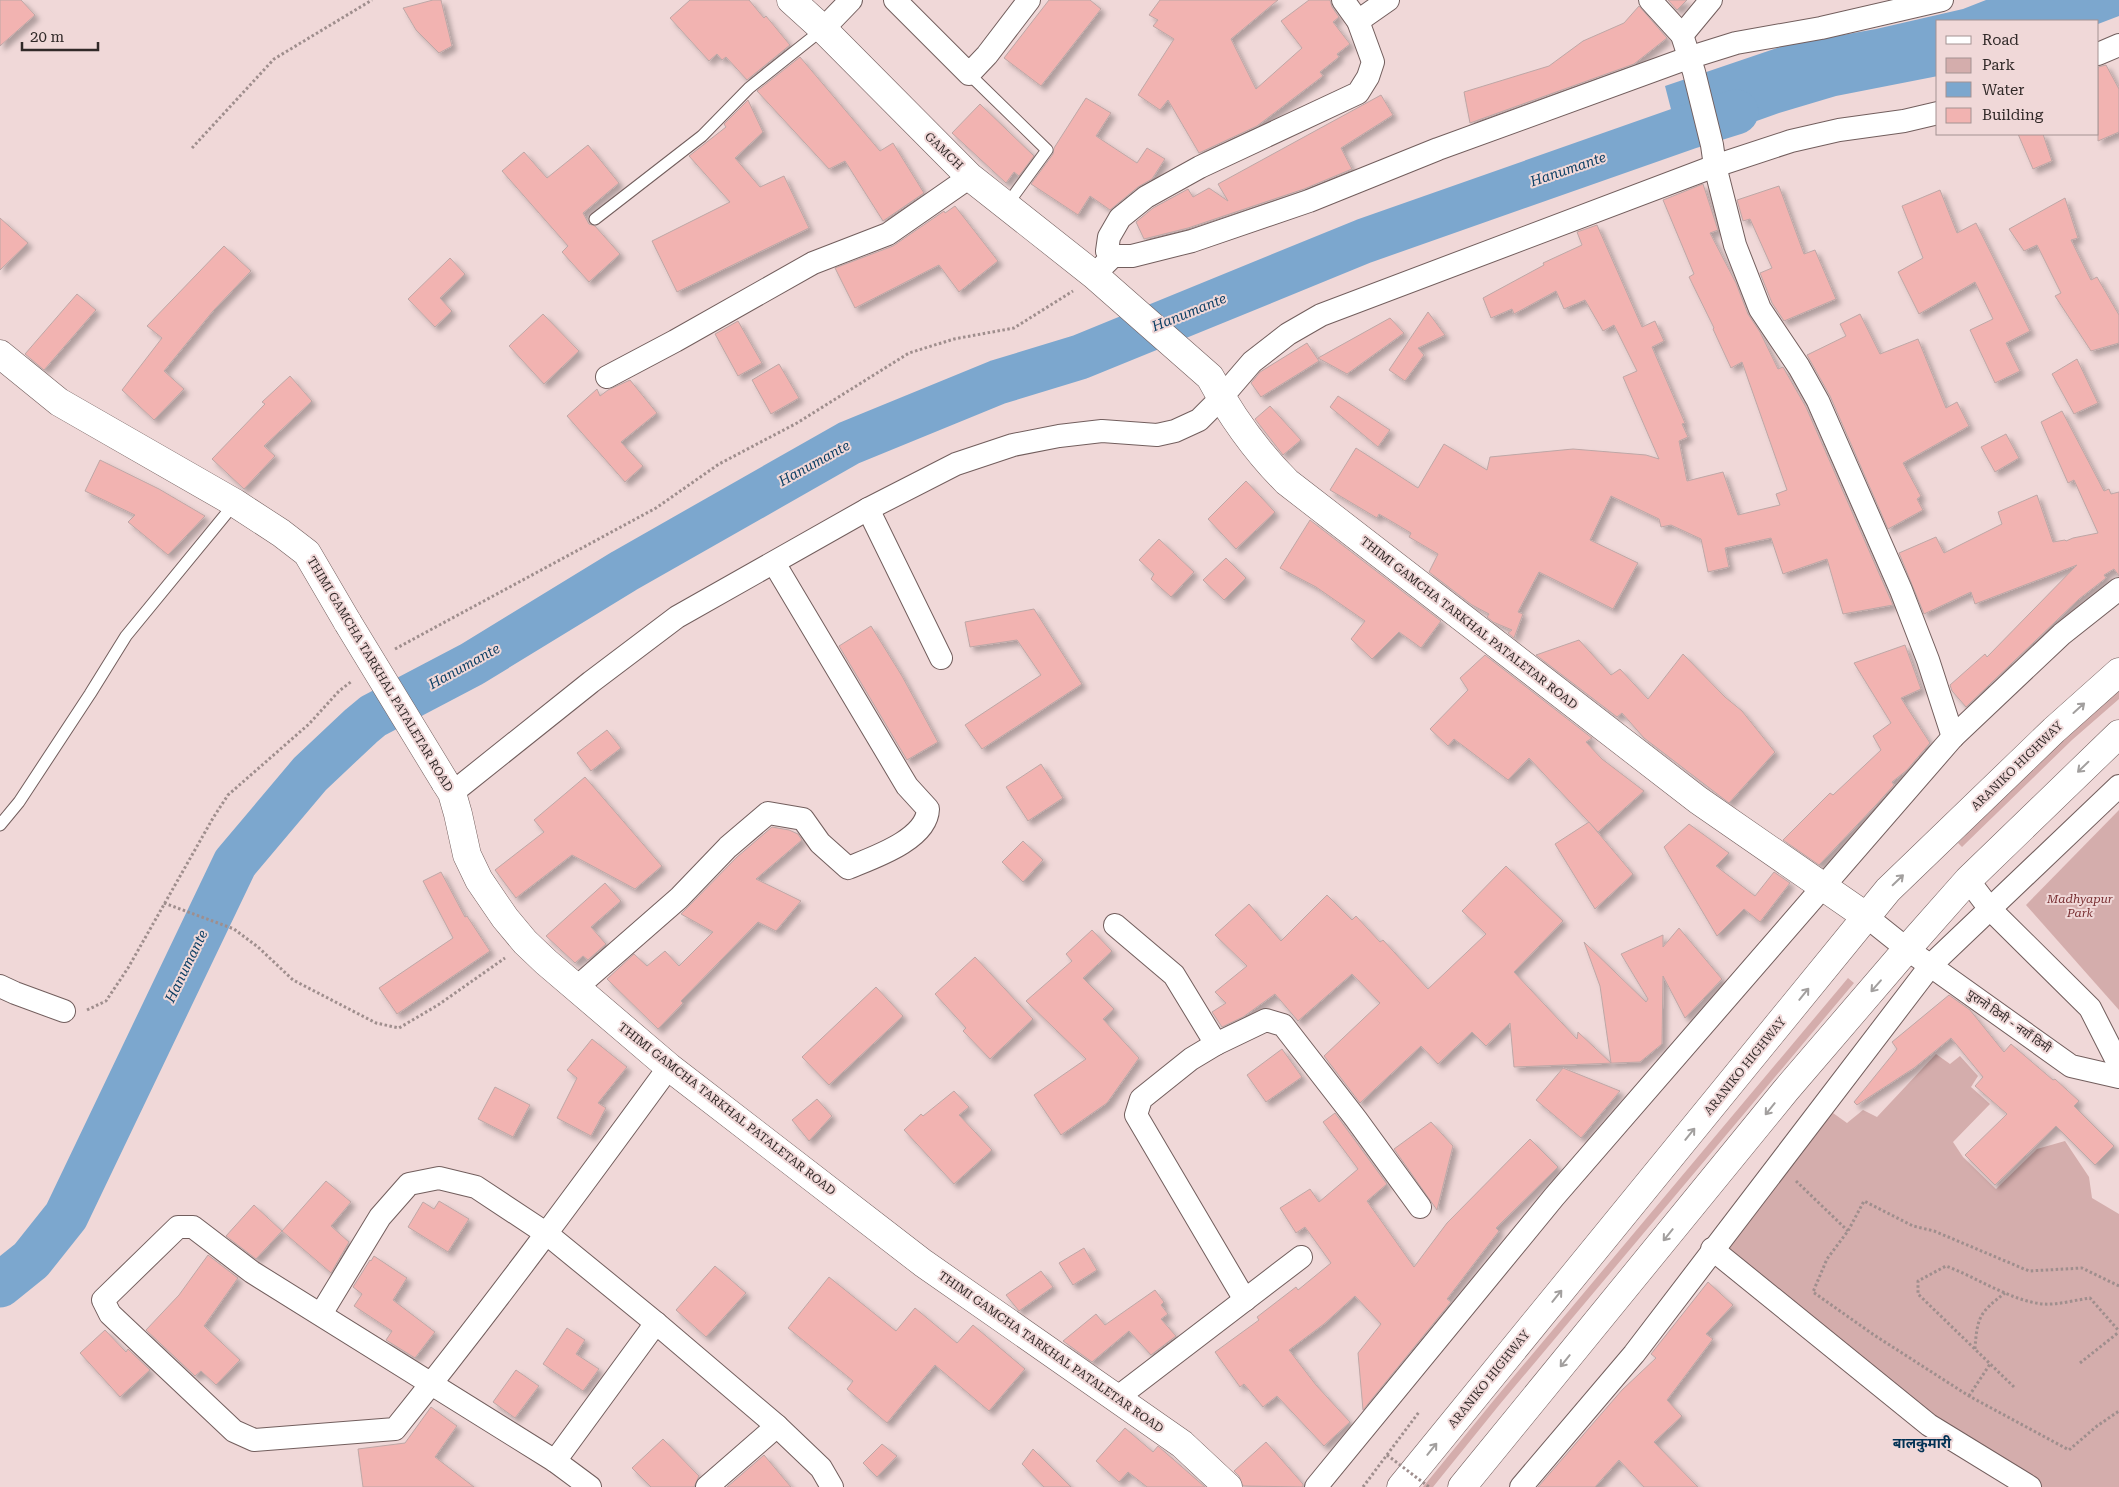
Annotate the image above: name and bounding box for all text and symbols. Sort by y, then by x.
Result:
scale bar [22,20,99,52]
legend [1936,20,2099,135]
text: 20 m [30,28,65,46]
text: Road [1982,31,2019,49]
text: Park [1982,56,2016,74]
text: Water [1982,81,2024,99]
text: Building [1982,106,2044,124]
street label: GAMCH [922,129,966,173]
water label: Hanumante [1527,149,1608,190]
water label: Hanumante [1149,290,1229,335]
water label: Hanumante [775,437,852,490]
street label: THIMI GAMCHA TARKHAL PATALETAR ROAD [1358,534,1580,712]
street label: THIMI GAMCHA TARKHAL PATALETAR ROAD [304,554,456,794]
water label: Hanumante [425,640,502,693]
one-way arrow [2073,702,2086,714]
street label: ARANIKO HIGHWAY [1968,718,2066,813]
one-way arrow [2077,761,2090,773]
one-way arrow [1892,874,1905,886]
park label: Madhyapur Park [2046,892,2113,920]
water label: Hanumante [161,927,210,1006]
one-way arrow [1870,979,1881,992]
street label: पुरानो ठिमी - नयाँ ठिमी [1964,986,2055,1057]
one-way arrow [1798,988,1809,1001]
street label: ARANIKO HIGHWAY [1701,1014,1789,1118]
street label: THIMI GAMCHA TARKHAL PATALETAR ROAD [616,1020,838,1198]
one-way arrow [1765,1103,1776,1116]
one-way arrow [1684,1128,1695,1141]
one-way arrow [1662,1228,1673,1241]
street label: THIMI GAMCHA TARKHAL PATALETAR ROAD [936,1268,1166,1436]
one-way arrow [1551,1290,1563,1303]
street label: ARANIKO HIGHWAY [1445,1327,1533,1431]
one-way arrow [1559,1354,1570,1367]
district label: बालकुमारी [1893,1435,1952,1453]
one-way arrow [1426,1443,1437,1456]

